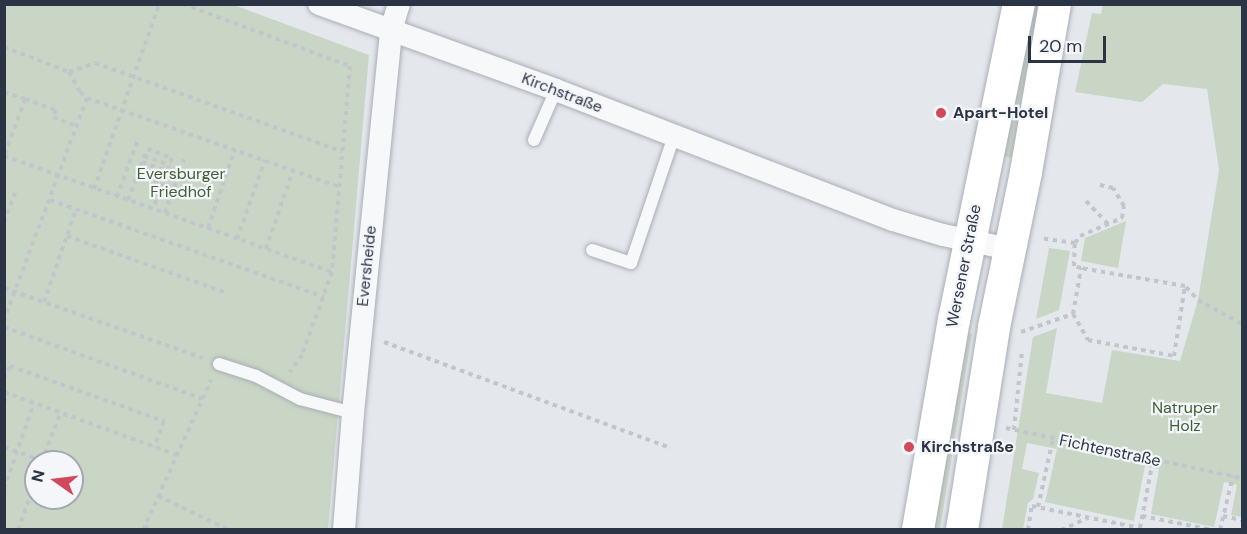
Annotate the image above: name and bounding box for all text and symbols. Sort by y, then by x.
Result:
scale bar [1031,24,1109,62]
text: 20 m [1039,34,1082,58]
street label: Kirchstraße [519,69,605,117]
place label: Apart-Hotel [953,103,1048,123]
marker: Apart-Hotel [934,106,948,120]
park label: Eversburger Friedhof [137,164,225,202]
street label: Wersener Straße [943,203,985,329]
street label: Eversheide [353,225,381,307]
park label: Natruper Holz [1152,398,1218,436]
street label: Fichtenstraße [1058,431,1162,471]
place label: Kirchstraße [921,437,1014,457]
marker: Kirchstraße [902,440,916,454]
north arrow [24,450,84,510]
text: N [26,468,50,484]

